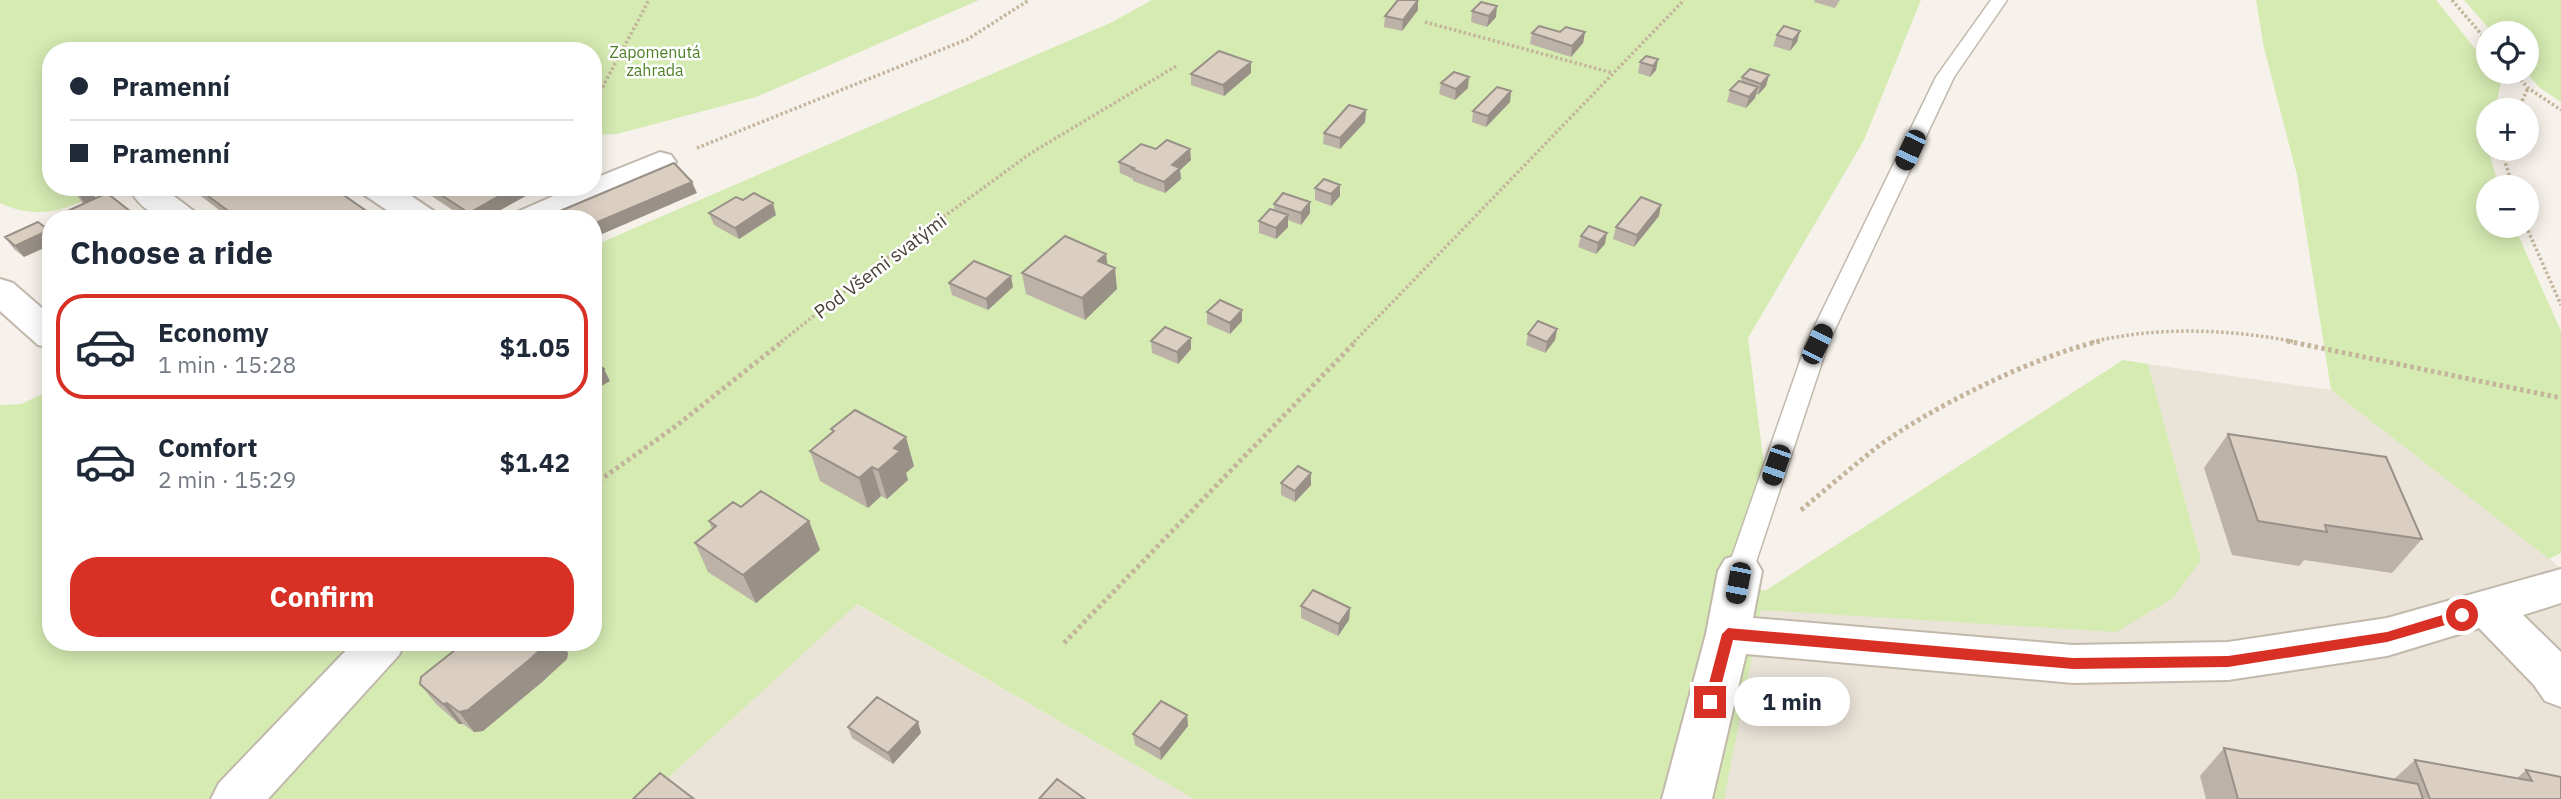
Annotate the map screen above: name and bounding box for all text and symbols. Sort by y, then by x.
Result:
map controls [2476,21,2539,238]
button: locate [2476,21,2539,84]
park label: Zapomenutá zahrada [609,42,701,80]
text: Pramenní [112,69,230,103]
button: + [2476,98,2539,161]
car [1892,127,1929,173]
text: Pramenní [112,136,230,170]
button: − [2476,175,2539,238]
street label: Pod Všemi svatými [809,208,951,324]
text: Choose a ride [70,231,273,273]
icon: car [74,315,137,378]
text: Economy [158,315,269,349]
car [1799,321,1836,367]
text: $1.05 [500,330,570,364]
text: 1 min · 15:28 [158,349,296,379]
icon: car [74,430,137,493]
text: Comfort [158,430,257,464]
car [1760,442,1793,488]
text: $1.42 [500,445,570,479]
text: 2 min · 15:29 [158,464,296,494]
button: Confirm [70,557,574,637]
car [1724,560,1753,606]
route start [2446,599,2478,631]
callout: 1 min [1734,678,1850,726]
route end [1694,686,1726,718]
text: 1 min [1762,686,1822,716]

